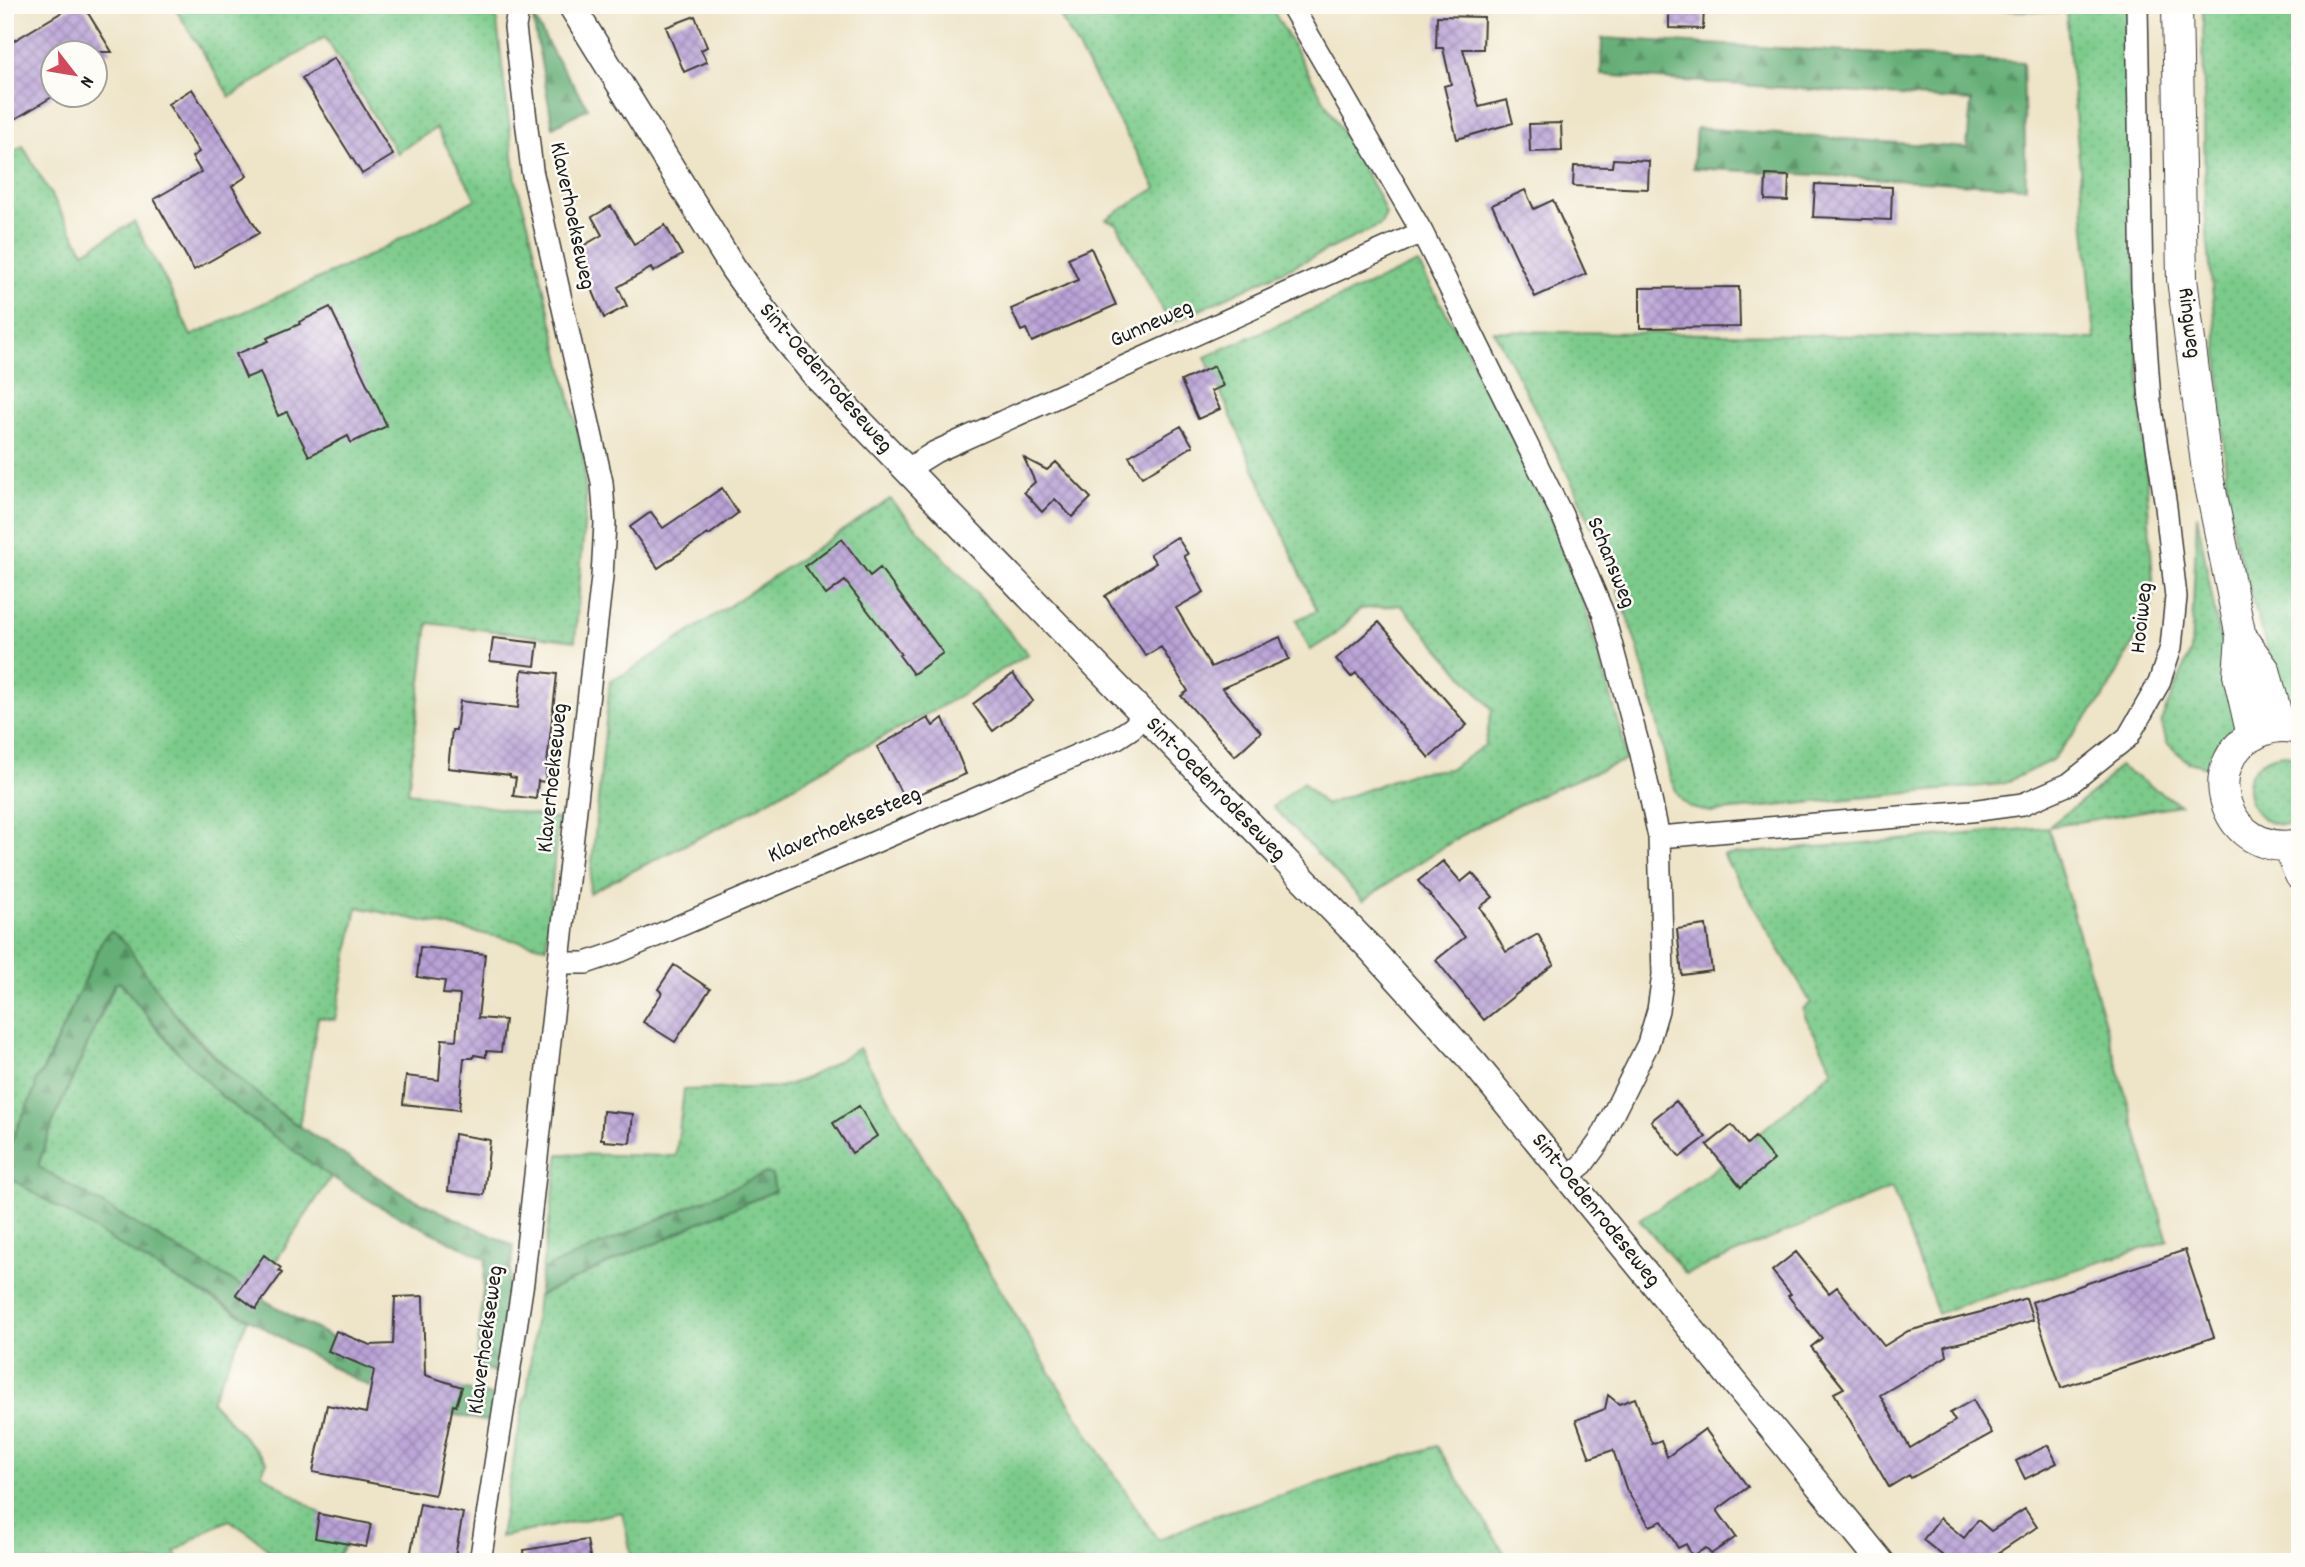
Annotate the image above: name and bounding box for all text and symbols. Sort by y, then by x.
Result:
north arrow [38,38,108,108]
text: N [72,70,100,92]
street label: Klaverhoekseweg [539,139,603,293]
street label: Ringweg [2167,286,2209,360]
street label: Gunneweg [1105,292,1199,358]
street label: Sint-Oedenrodeseweg [750,296,900,462]
street label: Schansweg [1577,512,1643,614]
street label: Hooiweg [2123,581,2163,655]
street label: Klaverhoekseweg [530,702,578,854]
street label: Sint-Oedenrodeseweg [1137,710,1293,870]
street label: Klaverhoeksesteeg [763,779,927,873]
street label: Sint-Oedenrodeseweg [1522,1127,1668,1295]
street label: Klaverhoekseweg [460,1263,514,1417]

